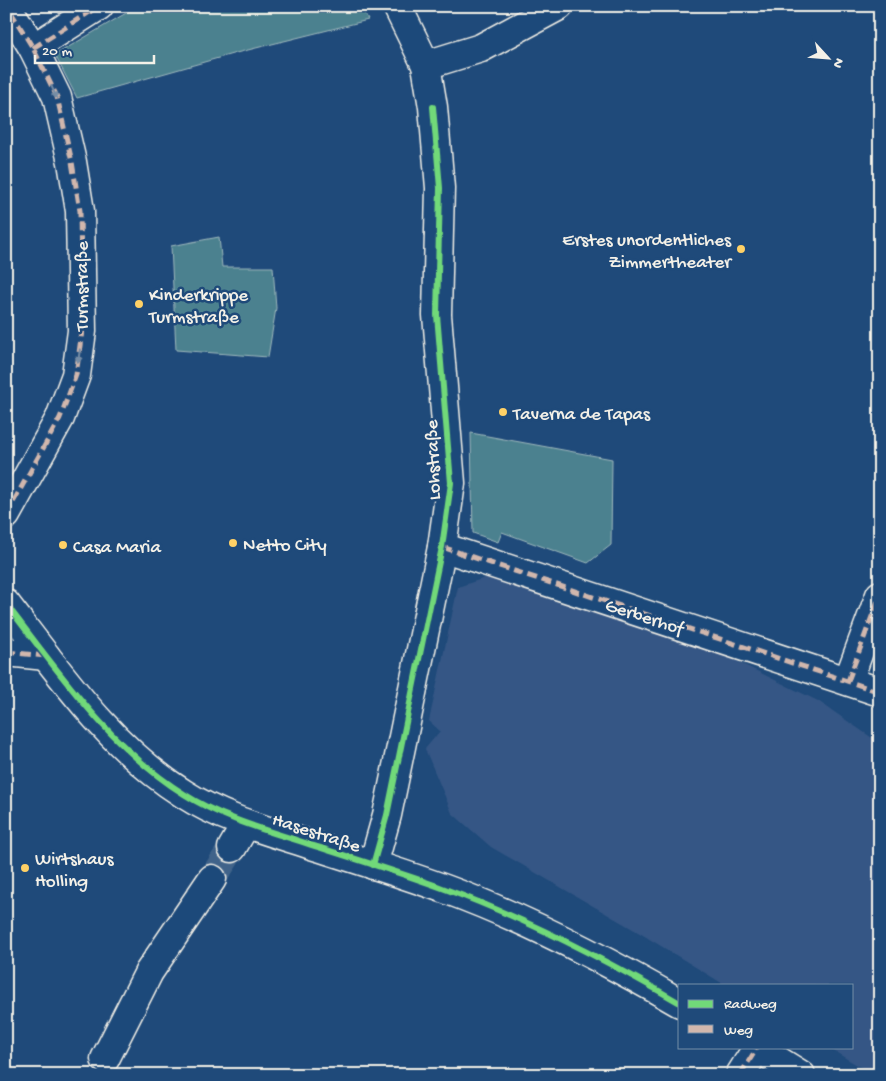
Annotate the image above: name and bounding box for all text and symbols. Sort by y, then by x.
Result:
scale bar [35,32,154,64]
north arrow [804,32,854,82]
text: 20 m [42,43,72,61]
text: N [828,55,847,70]
one-way arrow [50,85,58,99]
place label: Erstes unordentliches Zimmertheater [562,230,733,275]
street label: Turmstraße [72,241,95,332]
marker: Erstes unordentliches Zimmertheater [735,243,747,255]
place label: Kinderkrippe Turmstraße [148,285,248,330]
marker: Kinderkrippe Turmstraße [133,298,145,310]
one-way arrow [75,348,83,364]
place label: Taverna de Tapas [512,404,651,427]
marker: Taverna de Tapas [497,406,509,418]
street label: Lohstraße [422,419,447,500]
place label: Netto City [243,535,327,558]
place label: Casa Maria [73,537,162,560]
marker: Netto City [227,537,239,549]
marker: Casa Maria [57,539,69,551]
street label: Gerberhof [602,595,688,642]
street label: Hasestraße [269,809,363,859]
place label: Wirtshaus Holling [35,849,114,894]
marker: Wirtshaus Holling [19,862,31,874]
legend [678,984,854,1048]
text: Radweg [724,996,777,1014]
text: Weg [724,1022,753,1040]

